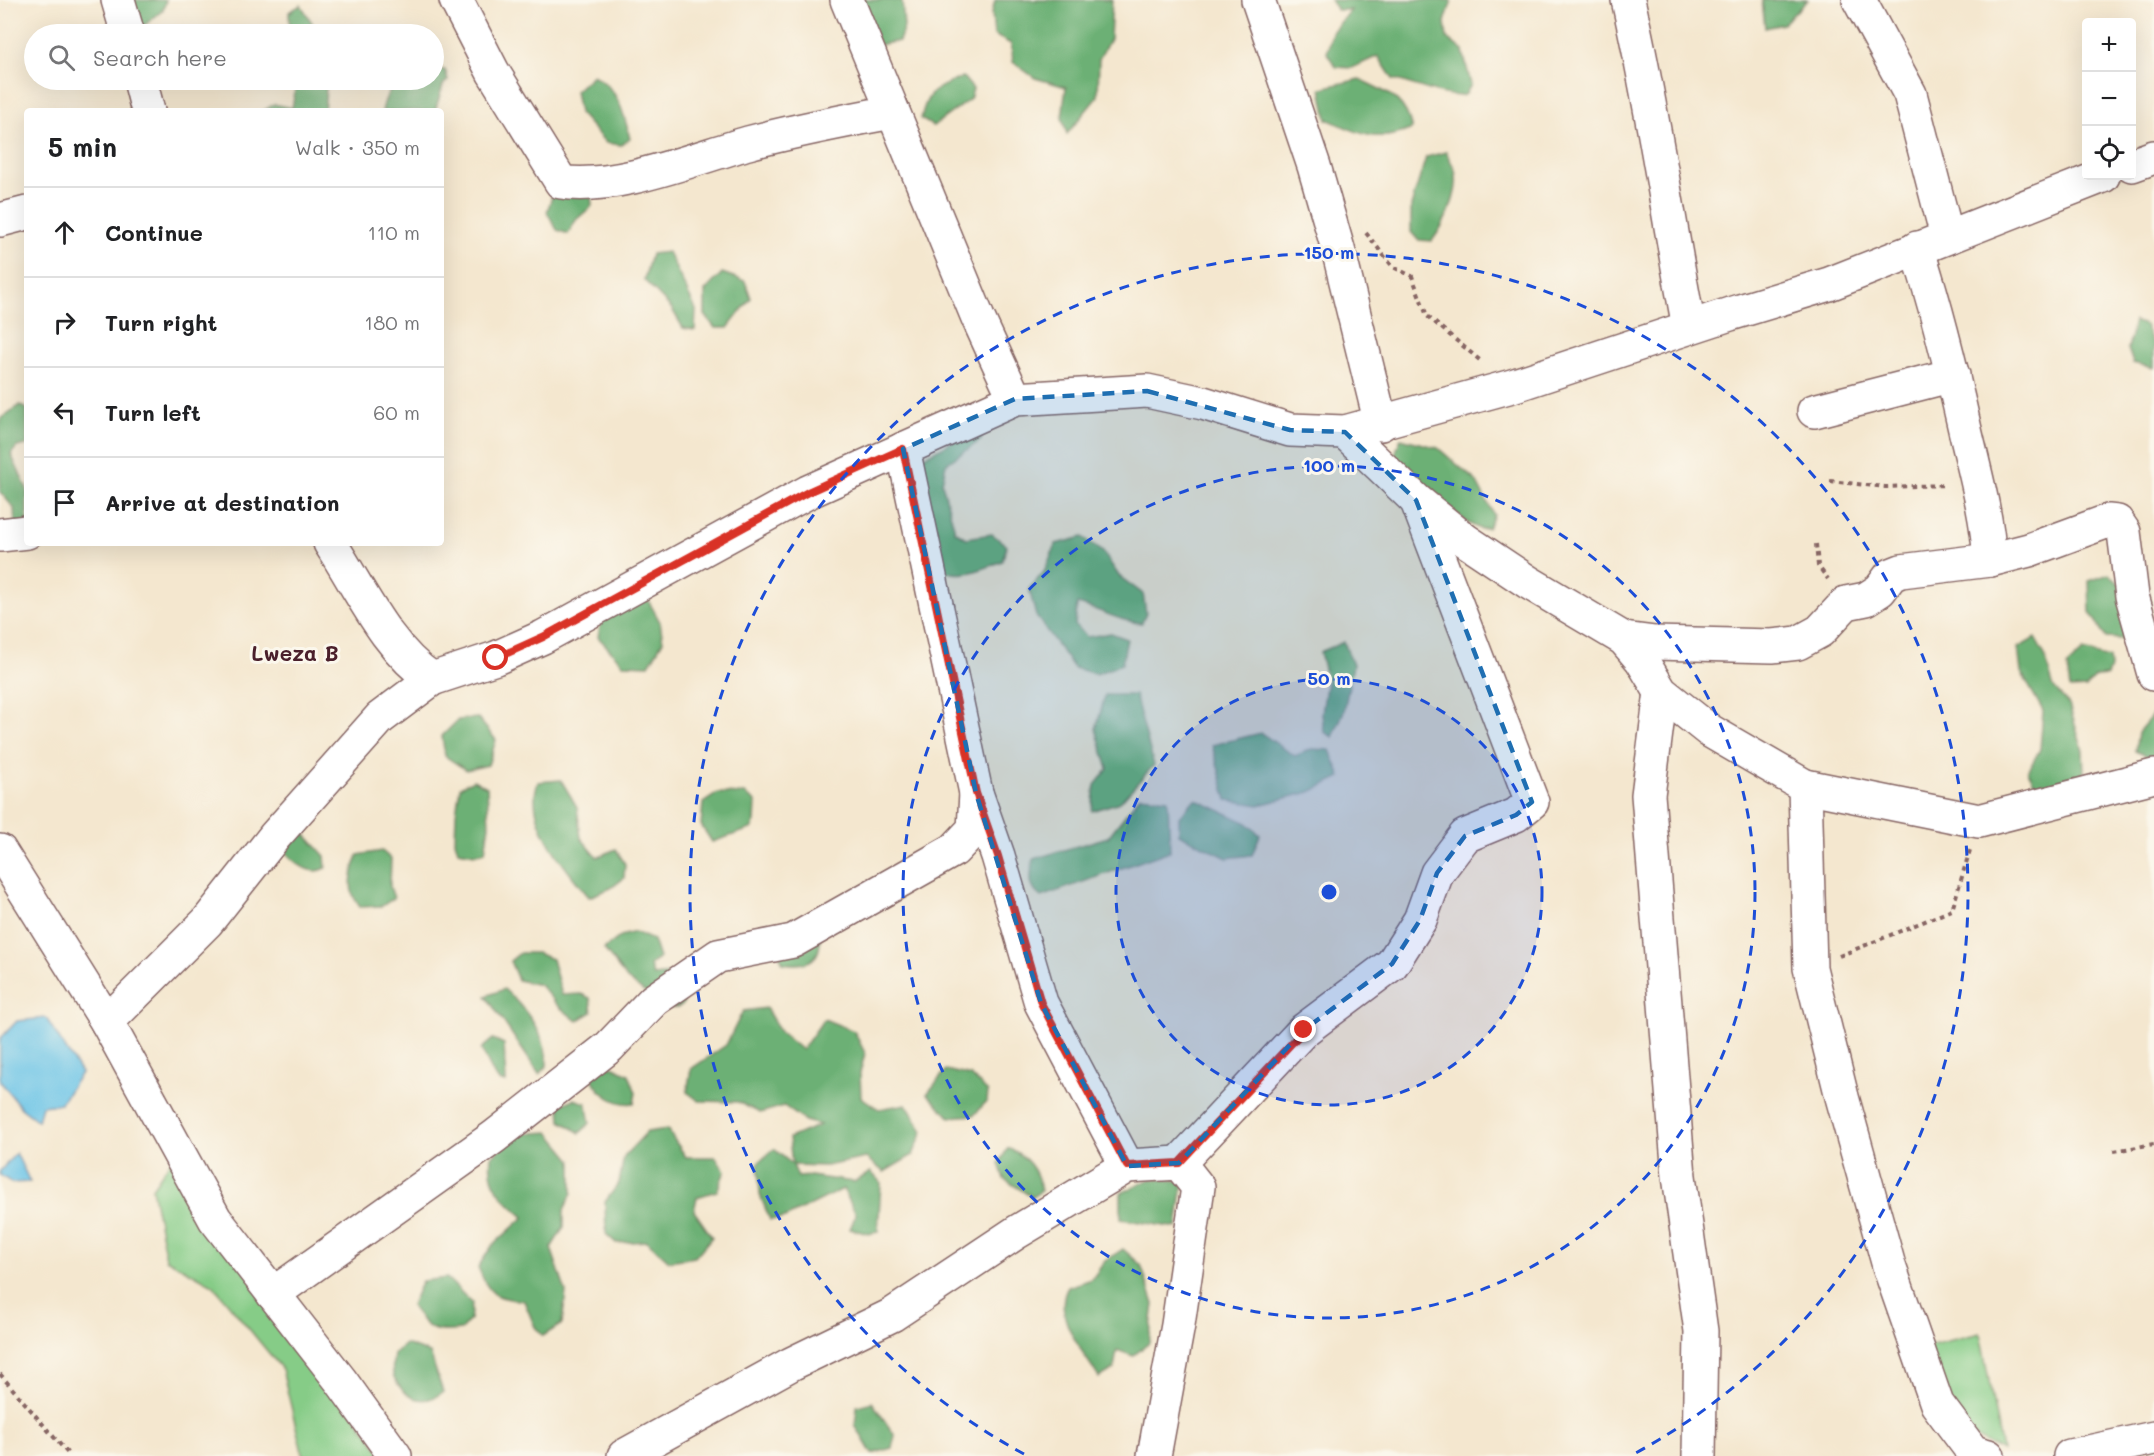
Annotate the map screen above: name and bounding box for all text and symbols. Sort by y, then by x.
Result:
map controls [2082,18,2136,180]
button: + [2082,18,2136,72]
search box [24,24,444,90]
icon: search [45,41,78,74]
text: Search here [93,43,227,72]
button: − [2082,72,2136,126]
button: locate [2082,126,2136,180]
text: 5 min [48,130,117,164]
text: Walk · 350 m [295,134,420,160]
icon: ahead [48,216,81,249]
text: Continue [105,218,203,247]
text: 110 m [367,219,420,245]
text: 150 m [1304,240,1354,264]
icon: right [48,306,81,339]
text: Turn right [105,308,217,337]
text: 180 m [364,309,420,335]
icon: left [48,396,81,429]
text: Turn left [105,398,201,427]
text: 60 m [373,399,420,425]
text: 100 m [1303,453,1355,477]
icon: arrive [48,486,81,519]
text: Arrive at destination [105,488,340,517]
district label: Lweza B [251,639,339,666]
route start [482,644,508,670]
text: 50 m [1308,666,1350,690]
centre of rings [1319,882,1339,902]
route end [1290,1016,1316,1042]

